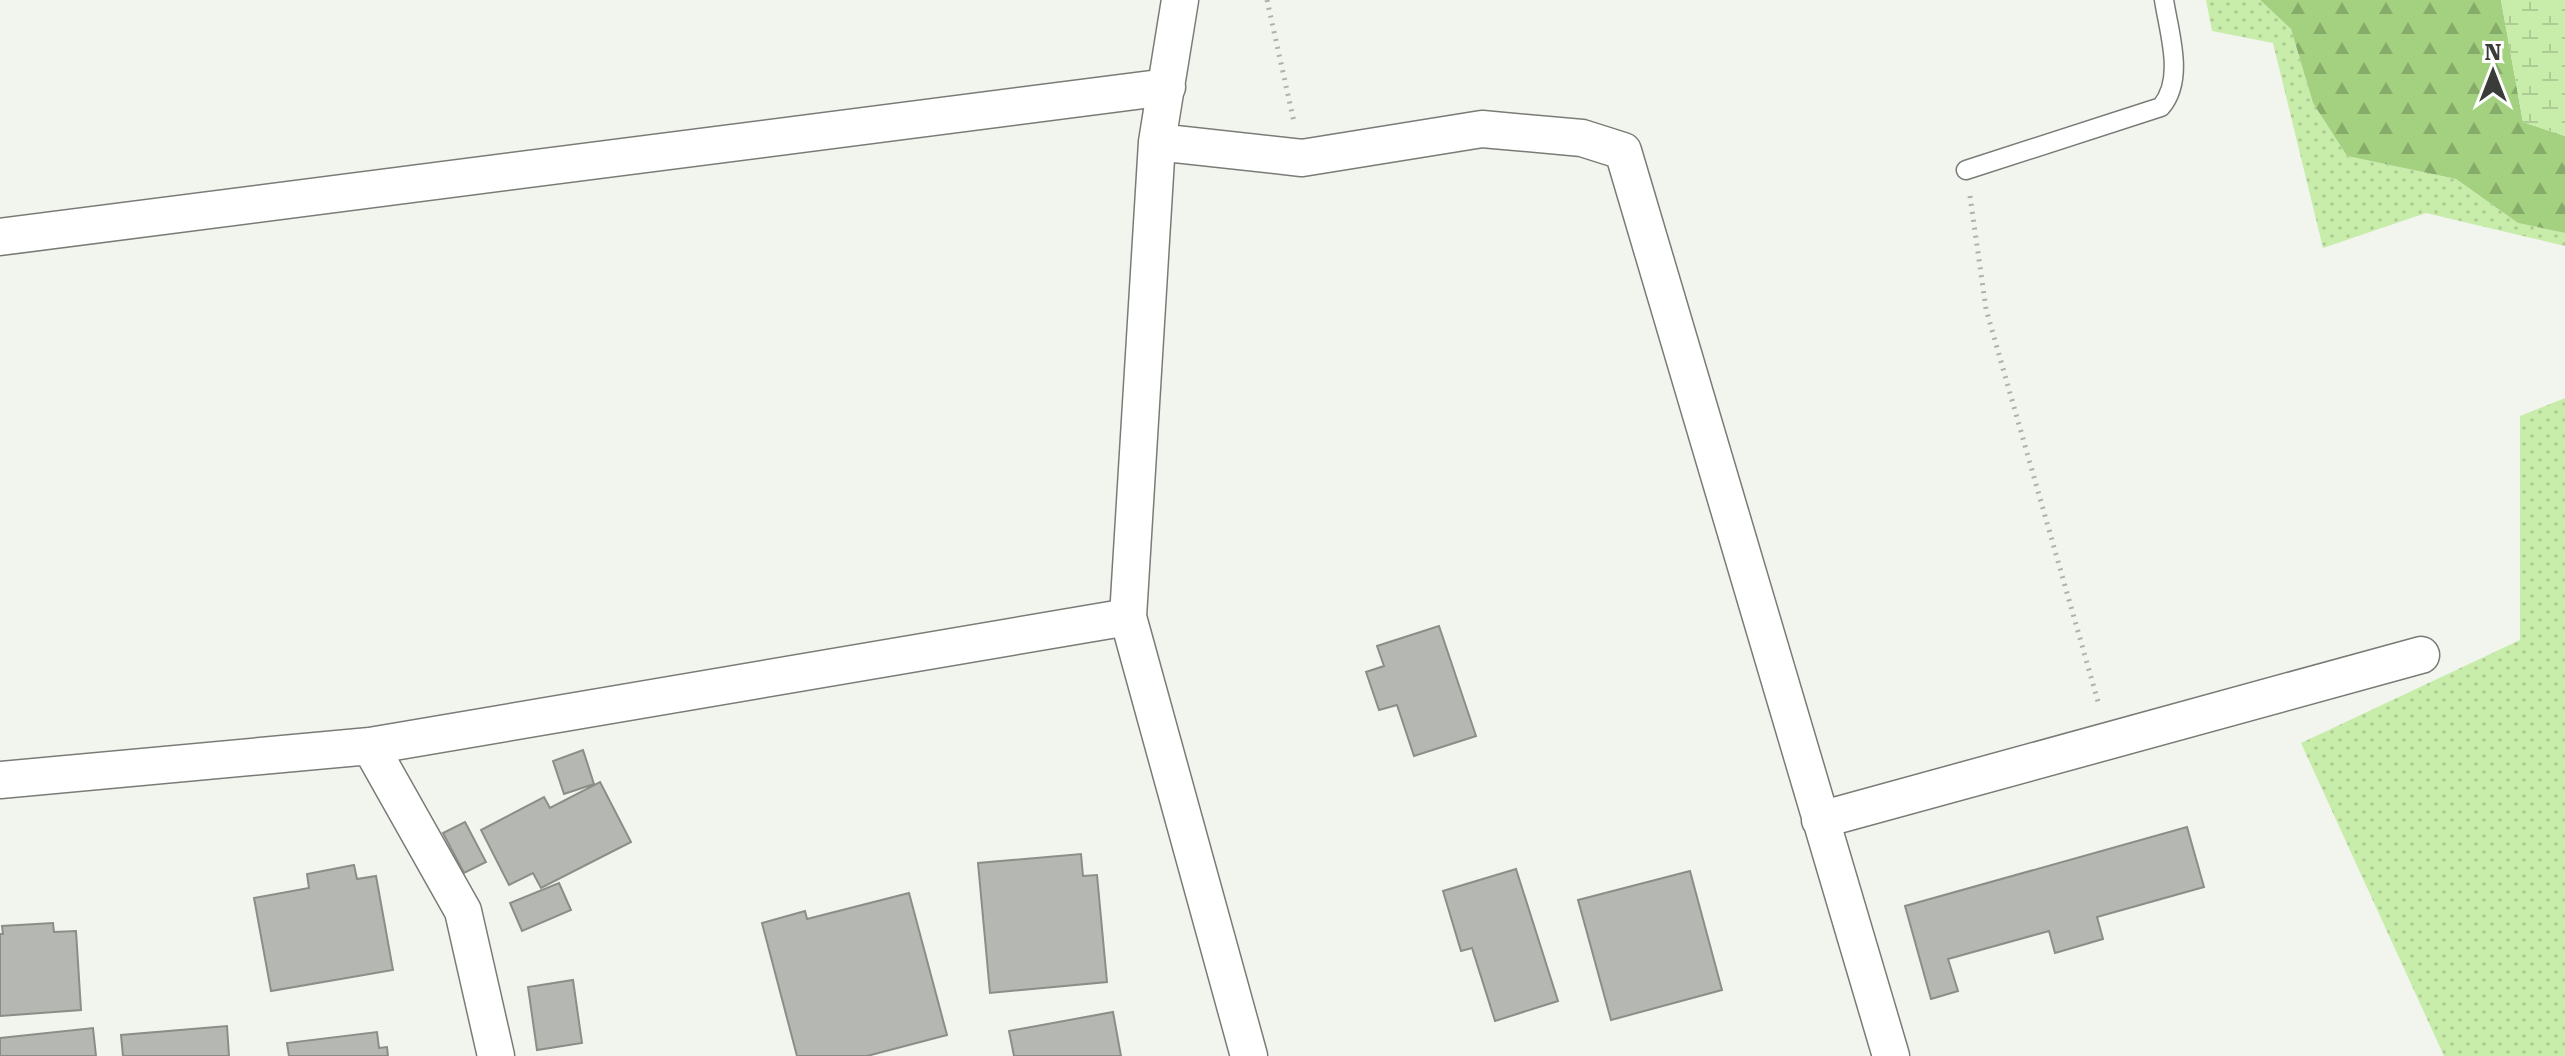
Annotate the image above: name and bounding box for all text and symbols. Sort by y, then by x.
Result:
north arrow [2453,32,2533,112]
text: N [2485,40,2502,65]

